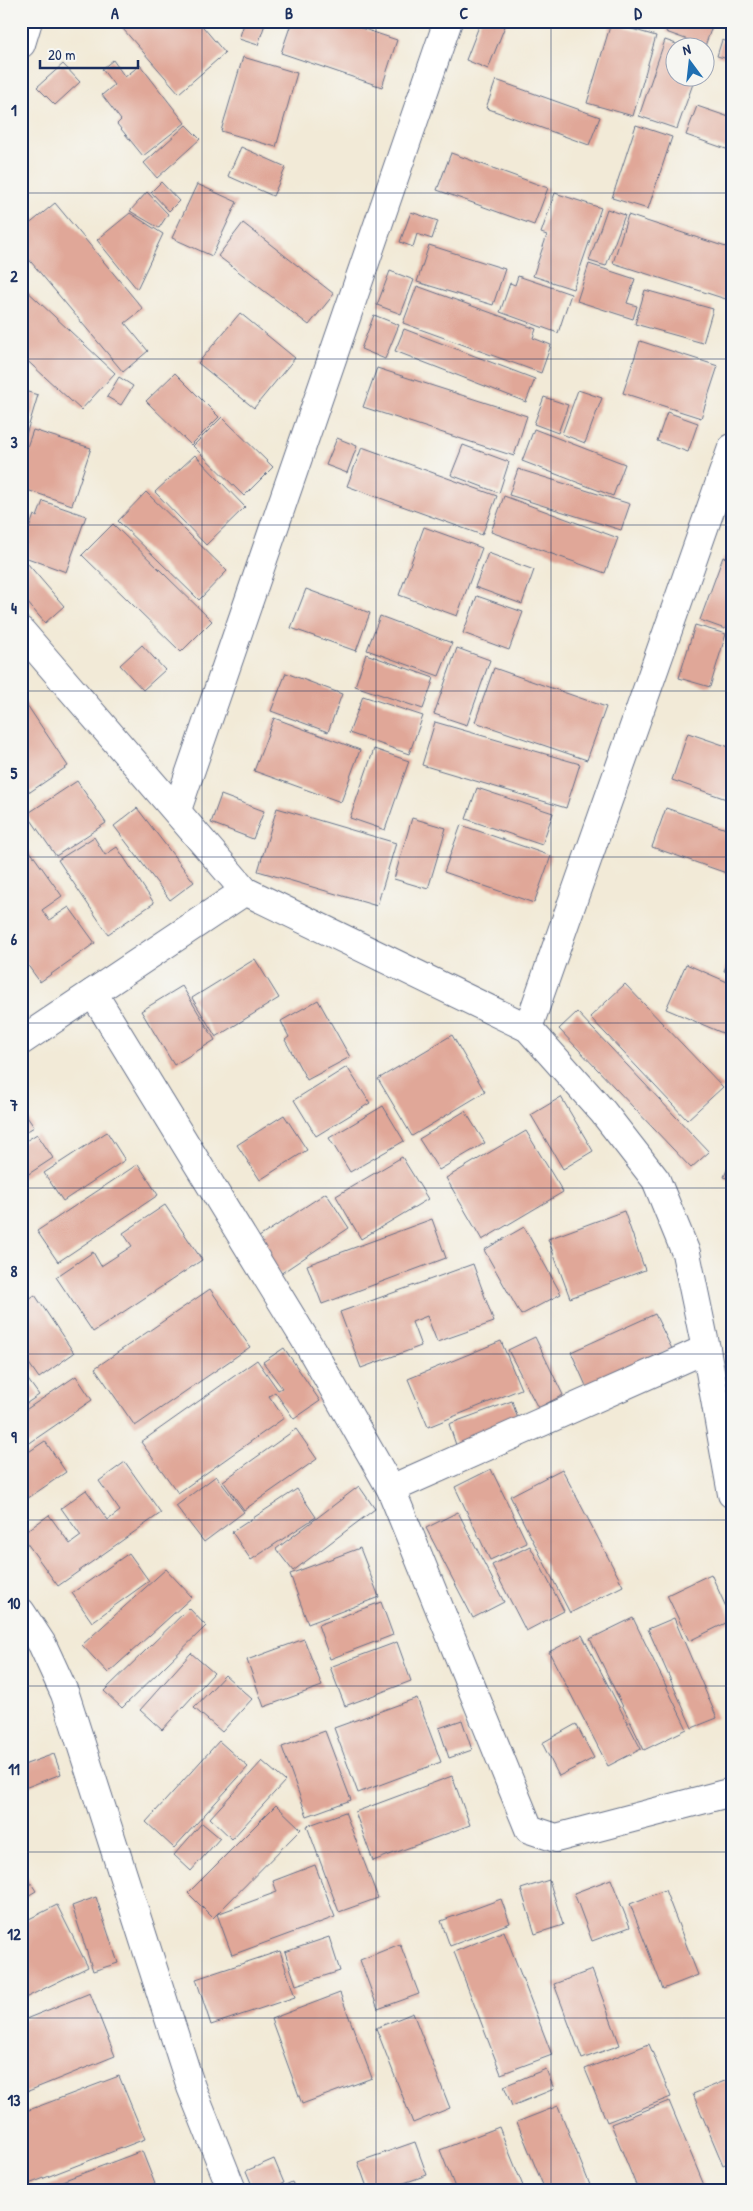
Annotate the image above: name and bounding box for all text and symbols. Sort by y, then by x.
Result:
text: A [111,2,119,24]
text: B [285,2,293,24]
text: C [460,2,469,24]
text: D [634,2,642,24]
scale bar [40,38,138,70]
north arrow [666,38,716,88]
text: N [680,39,693,59]
text: 20 m [48,44,75,65]
text: 1 [11,99,17,121]
text: 2 [10,265,18,287]
text: 3 [10,431,18,453]
text: 4 [11,597,17,619]
text: 5 [11,762,18,784]
text: 6 [11,928,18,950]
text: 7 [9,1094,18,1116]
text: 8 [11,1260,18,1282]
text: 9 [11,1426,17,1448]
text: 10 [8,1592,20,1614]
text: 11 [8,1758,20,1780]
text: 12 [7,1923,21,1945]
text: 13 [8,2089,20,2111]

